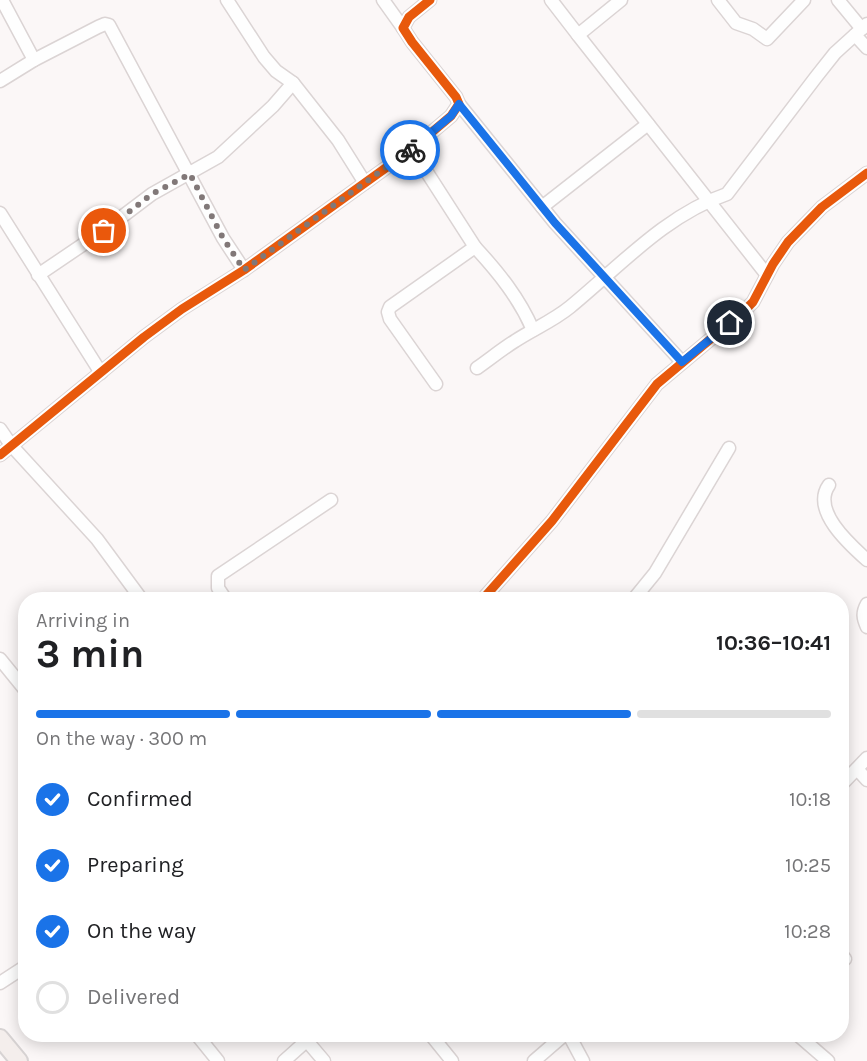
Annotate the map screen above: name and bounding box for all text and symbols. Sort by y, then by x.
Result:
courier [380,120,440,180]
icon: bike [394,134,427,167]
pin [78,205,129,256]
icon: bag [87,214,120,247]
pin [704,297,755,348]
icon: home [713,306,746,339]
text: Arriving in [36,609,130,632]
text: 10:36–10:41 [716,630,831,656]
text: 3 min [36,631,144,677]
text: On the way · 300 m [36,727,207,750]
icon: check [36,783,69,816]
text: Confirmed [87,786,193,812]
text: 10:18 [789,788,831,811]
icon: check [36,849,69,882]
text: Preparing [87,852,184,878]
text: 10:25 [785,854,831,877]
icon: check [36,915,69,948]
text: On the way [87,918,196,944]
text: 10:28 [784,920,831,943]
text: Delivered [87,984,180,1010]

